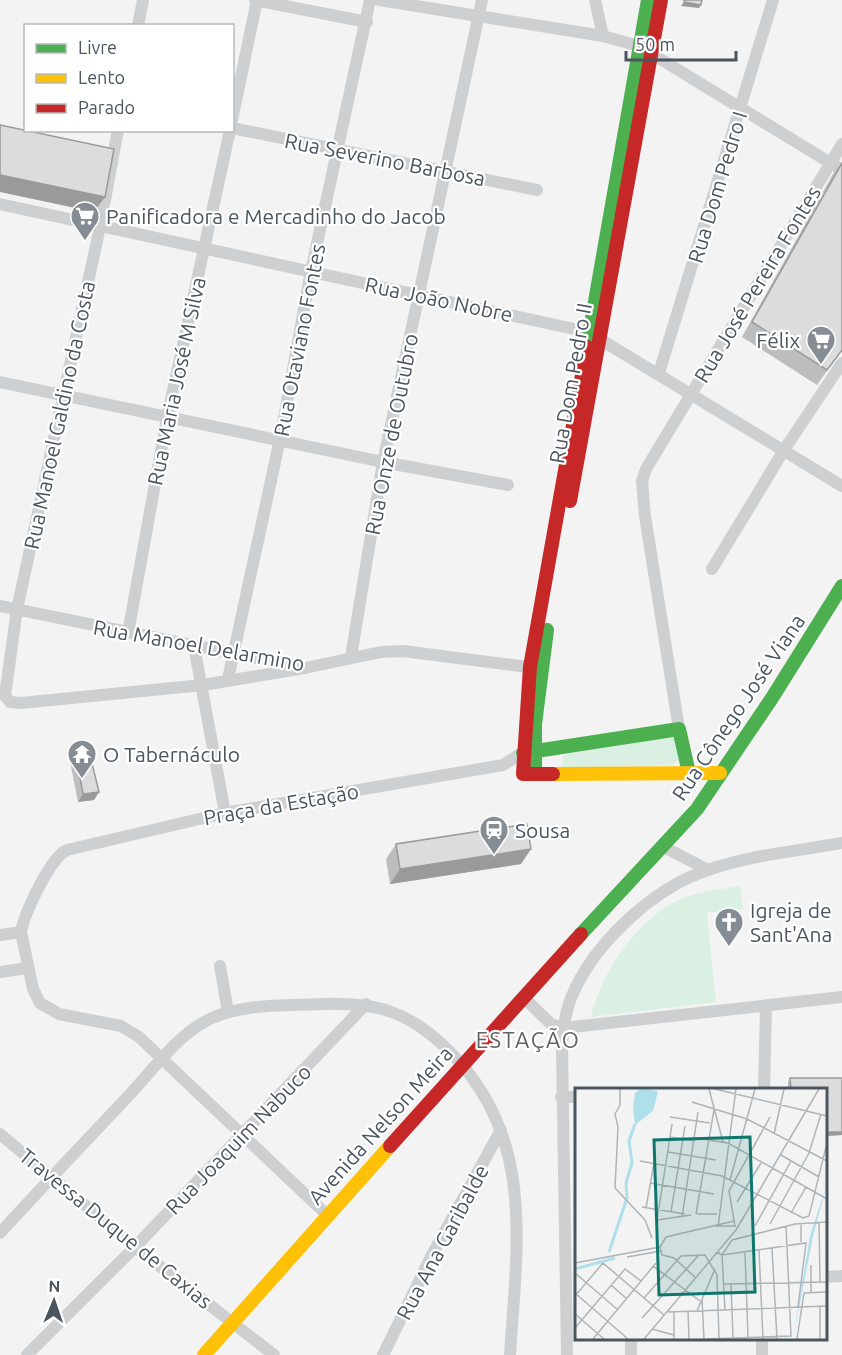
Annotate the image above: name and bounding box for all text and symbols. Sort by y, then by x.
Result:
legend [24,24,234,132]
scale bar [626,24,736,62]
text: 50 m [635,34,675,54]
text: Livre [78,37,117,57]
text: Lento [78,67,125,87]
text: Parado [78,97,135,117]
street label: Rua Dom Pedro I [683,108,751,266]
street label: Rua Severino Barbosa [283,128,487,190]
street label: Rua José Pereira Fontes [689,181,825,387]
supermarket icon: Panificadora e Mercadinho do Jacob [69,200,101,242]
place label: Panificadora e Mercadinho do Jacob [106,204,446,228]
street label: Rua Otaviano Fontes [269,242,329,438]
street label: Rua João Nobre [363,272,515,326]
street label: Rua Maria José M Silva [142,275,210,487]
street label: Rua Manoel Galdino da Costa [19,279,99,551]
street label: Rua Dom Pedro II [544,301,596,465]
supermarket icon: Félix [805,324,837,366]
place label: Félix [756,328,800,352]
street label: Rua Onze de Outubro [360,331,422,537]
street label: Rua Cônego José Viana [667,609,809,805]
street label: Rua Manoel Delarmino [91,615,307,675]
temple icon: O Tabernáculo [66,738,98,780]
place label: O Tabernáculo [103,742,240,766]
street label: Praça da Estação [202,779,360,829]
station icon: Sousa [478,814,510,856]
place label: Sousa [515,818,570,842]
place label: Igreja de Sant'Ana [750,898,832,946]
church icon: Igreja de Sant'Ana [713,906,745,948]
district label: ESTAÇÃO [476,1027,580,1052]
street label: Avenida Nelson Meira [303,1041,457,1209]
street label: Rua Joaquim Nabuco [160,1059,316,1219]
inset map [575,1088,827,1340]
street label: Travessa Duque de Caxias [15,1143,217,1313]
street label: Rua Ana Garibalde [391,1160,493,1324]
north arrow [24,1271,84,1331]
text: N [48,1277,61,1295]

